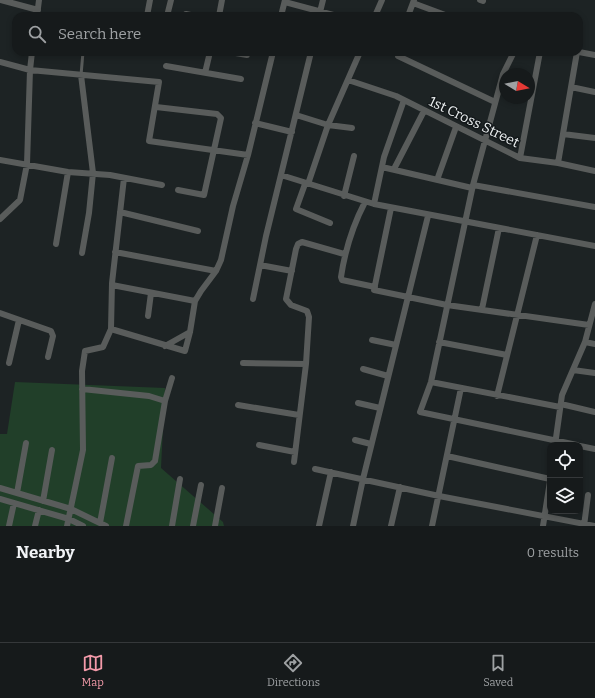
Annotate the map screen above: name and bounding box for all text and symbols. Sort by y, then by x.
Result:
search box [12,12,583,56]
icon: search [26,23,48,45]
text: Search here [58,25,141,43]
north arrow [499,68,535,104]
street label: 1st Cross Street [426,93,522,151]
map controls [547,442,583,514]
button: locate [547,442,583,478]
button: layers [547,478,583,514]
text: Nearby [16,542,75,563]
text: 0 results [527,545,579,560]
tab: Map [82,652,104,689]
tab: Directions [267,652,320,689]
tab: Saved [483,652,513,689]

